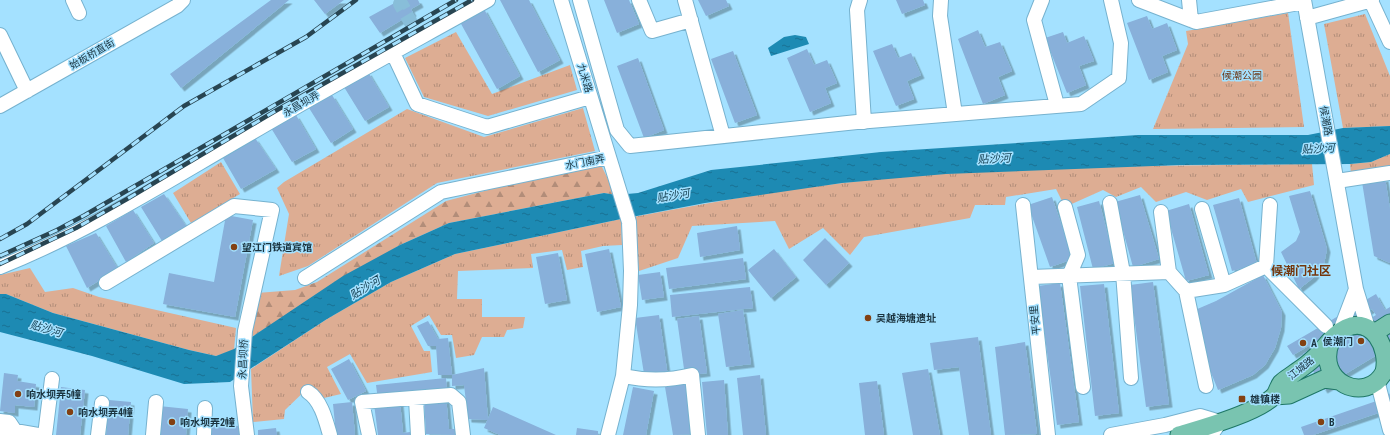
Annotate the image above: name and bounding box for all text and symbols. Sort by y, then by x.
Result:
street label: 始板桥直街 [68,37,116,71]
street label: 九米路 [575,62,595,94]
park label: 候潮公园 [1222,70,1262,81]
street label: 永昌坝弄 [281,89,321,119]
street label: 候潮路 [1318,105,1334,137]
water label: 贴沙河 [1301,142,1337,156]
water label: 贴沙河 [977,152,1013,166]
street label: 水门南弄 [564,153,606,171]
water label: 贴沙河 [656,187,692,205]
marker: 望江门铁道宾馆 [229,242,239,252]
place label: 望江门铁道宾馆 [242,242,312,253]
district label: 候潮门社区 [1271,264,1331,278]
water label: 贴沙河 [348,273,384,302]
street label: 平安里 [1028,305,1042,335]
place label: 吴越海塘遗址 [876,312,936,324]
marker: 吴越海塘遗址 [863,313,873,323]
water label: 贴沙河 [28,318,66,340]
place label: 侯潮门 [1323,336,1353,347]
marker: 侯潮门 [1356,336,1366,346]
marker: A [1298,338,1308,348]
place label: A [1311,338,1317,349]
street label: 永昌坝桥 [236,339,250,379]
street label: 江城路 [1286,354,1316,382]
place label: 响水坝弄5幢 [26,388,81,400]
marker: 响水坝弄5幢 [13,389,23,399]
place label: 雄镇楼 [1250,393,1280,405]
marker: 雄镇楼 [1237,394,1247,404]
place label: 响水坝弄4幢 [78,406,133,418]
marker: 响水坝弄4幢 [65,407,75,417]
place label: 响水坝弄2幢 [180,416,235,428]
marker: 响水坝弄2幢 [167,417,177,427]
marker: B [1316,417,1326,427]
place label: B [1329,417,1335,428]

